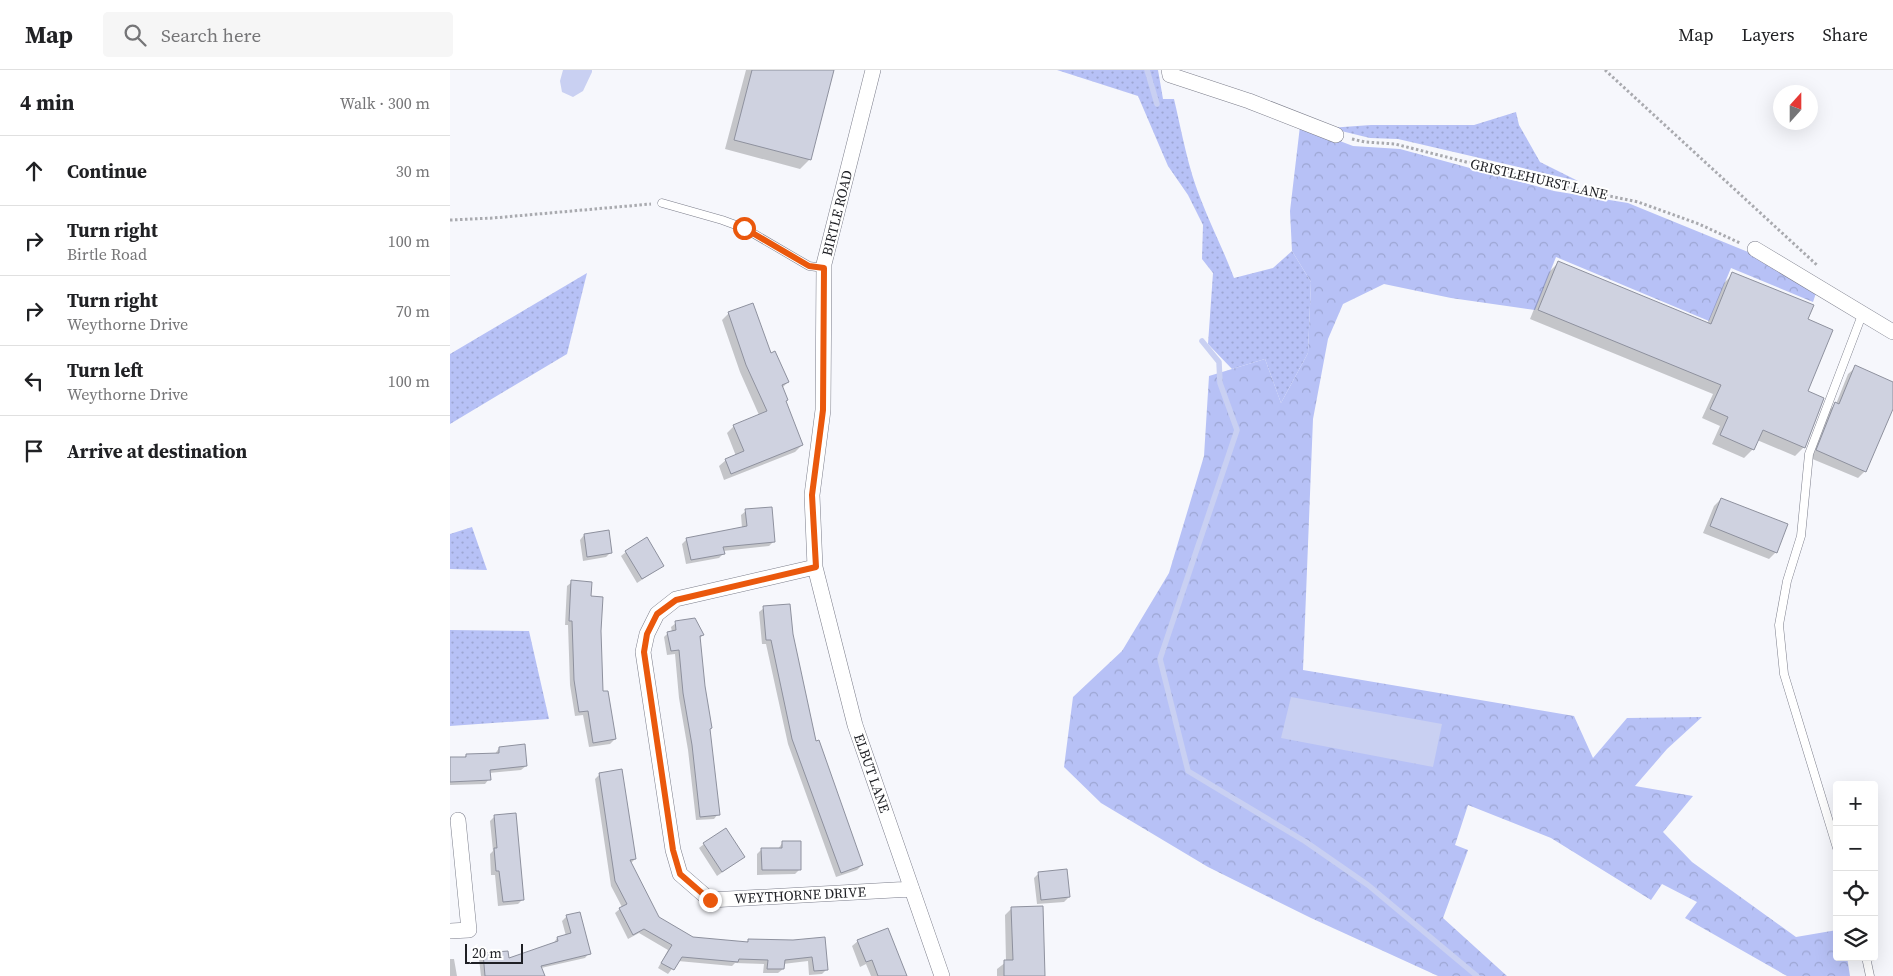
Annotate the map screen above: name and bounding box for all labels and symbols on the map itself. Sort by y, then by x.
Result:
north arrow [1773,85,1818,130]
street label: GRISTLEHURST LANE [1468,153,1610,205]
street label: BIRTLE ROAD [817,168,857,258]
route start [733,217,756,240]
street label: ELBUT LANE [849,731,895,815]
street label: WEYTHORNE DRIVE [734,882,866,908]
route end [699,889,722,912]
scale bar [465,941,522,964]

